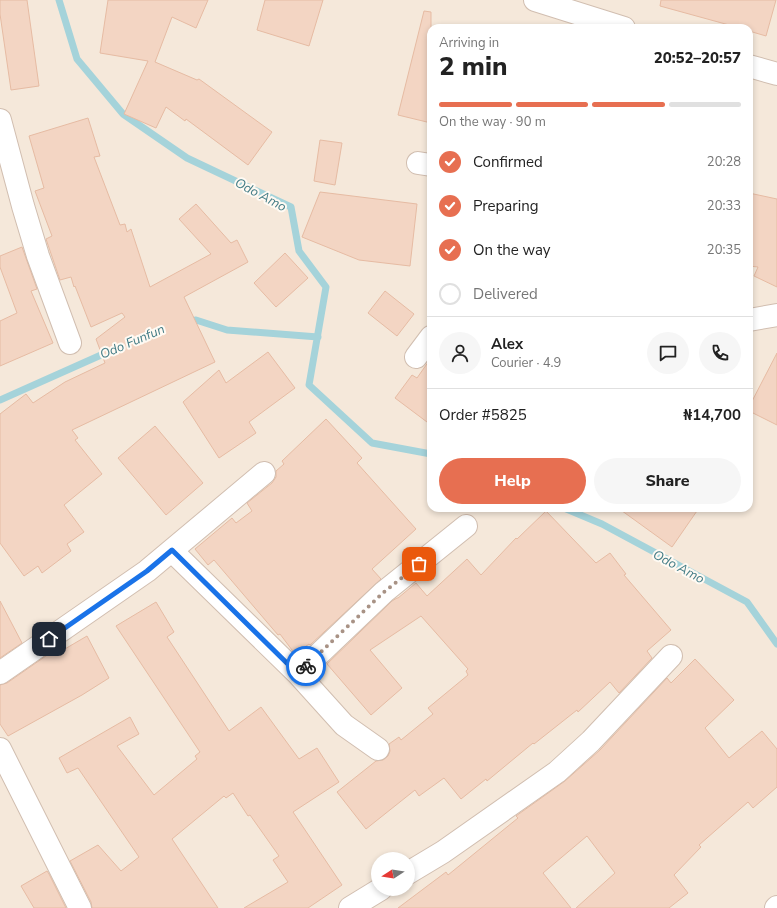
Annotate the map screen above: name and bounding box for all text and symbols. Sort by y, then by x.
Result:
text: Arriving in [439,34,499,52]
text: 20:52–20:57 [654,48,741,68]
text: 2 min [439,49,507,84]
text: On the way · 90 m [439,113,546,131]
icon: check [439,151,461,173]
text: Confirmed [473,152,543,172]
text: 20:28 [707,153,741,171]
water label: Odo Amo [232,174,289,216]
icon: check [439,195,461,217]
text: Preparing [473,196,538,216]
text: 20:33 [707,197,741,215]
icon: check [439,239,461,261]
text: On the way [473,240,551,260]
text: 20:35 [707,241,741,259]
text: Delivered [473,284,538,304]
water label: Odo Funfun [97,320,168,364]
button: person [439,332,481,374]
button: chat [647,332,689,374]
button: phone [699,332,741,374]
text: Alex [491,334,523,354]
text: Courier · 4.9 [491,354,561,372]
text: Order #5825 [439,405,527,425]
text: ₦14,700 [683,405,741,425]
button: Help [439,458,586,504]
button: Share [594,458,741,504]
water label: Odo Amo [650,546,707,588]
pin [402,547,436,581]
icon: bag [408,553,430,575]
pin [32,622,66,656]
icon: home [38,628,60,650]
courier [286,646,326,686]
icon: bike [295,655,317,677]
north arrow [371,852,415,896]
map controls [371,852,415,896]

